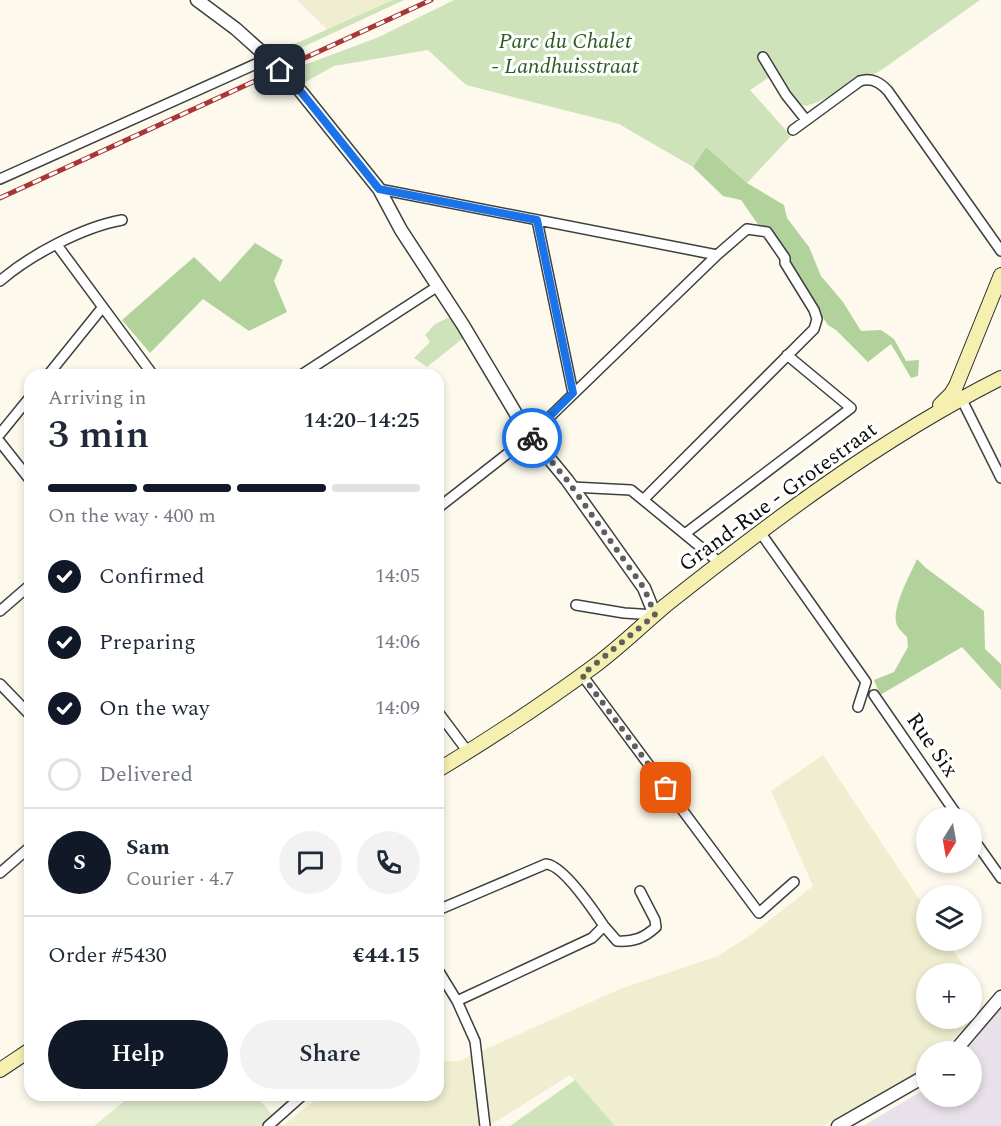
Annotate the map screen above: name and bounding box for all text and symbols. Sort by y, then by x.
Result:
park label: Parc du Chalet - Landhuisstraat [491,25,640,83]
pin [254,44,305,95]
icon: home [263,53,296,86]
text: Arriving in [48,383,146,413]
text: 14:20–14:25 [303,404,420,437]
text: 3 min [48,406,149,465]
courier [502,408,562,468]
street label: Grand-Rue - Grotestraat [672,414,884,580]
icon: bike [516,422,549,455]
text: On the way · 400 m [48,501,216,531]
icon: check [48,560,81,593]
text: Confirmed [99,560,205,593]
text: 14:05 [375,561,420,591]
icon: check [48,626,81,659]
text: Preparing [99,626,196,659]
text: 14:06 [375,627,420,657]
icon: check [48,692,81,725]
text: On the way [99,692,210,725]
text: 14:09 [375,693,420,723]
street label: Rue Six [898,706,966,784]
text: Delivered [99,758,193,791]
pin [640,762,691,813]
icon: bag [649,771,682,804]
north arrow [916,807,982,873]
map controls [916,807,982,1107]
text: Sam [126,831,170,864]
button: chat [279,831,342,894]
button: phone [357,831,420,894]
text: S [73,846,86,879]
text: Courier · 4.7 [126,864,234,894]
button: layers [916,885,982,951]
text: Order #5430 [48,939,167,972]
text: €44.15 [352,939,420,972]
button: + [916,963,982,1029]
button: Help [48,1020,228,1089]
button: Share [240,1020,420,1089]
button: − [916,1041,982,1107]

